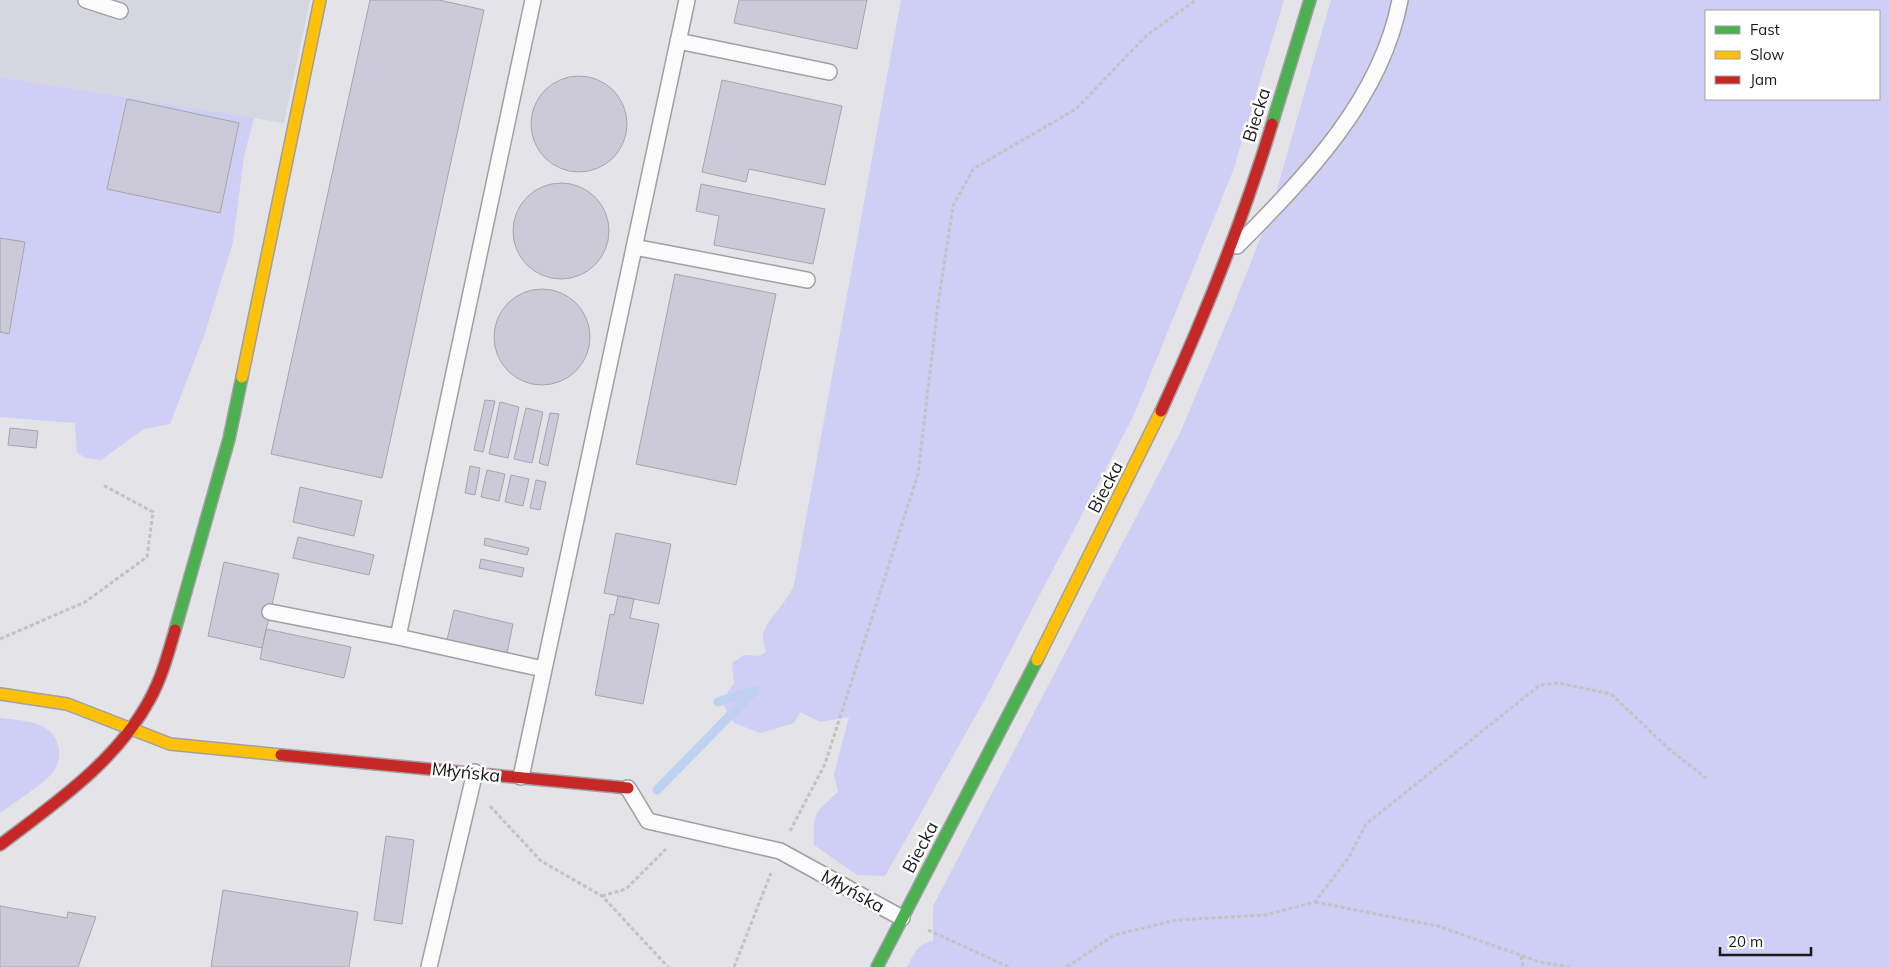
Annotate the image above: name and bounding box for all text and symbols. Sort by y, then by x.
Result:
legend [1705,10,1880,100]
text: Fast [1750,20,1780,39]
text: Slow [1750,45,1784,64]
text: Jam [1750,70,1777,89]
street label: Biecka [1237,85,1275,145]
street label: Biecka [1082,457,1128,517]
street label: Młyńska [431,757,501,787]
street label: Biecka [897,817,943,877]
street label: Młyńska [817,864,889,918]
scale bar [1720,924,1811,956]
text: 20 m [1728,932,1763,951]

